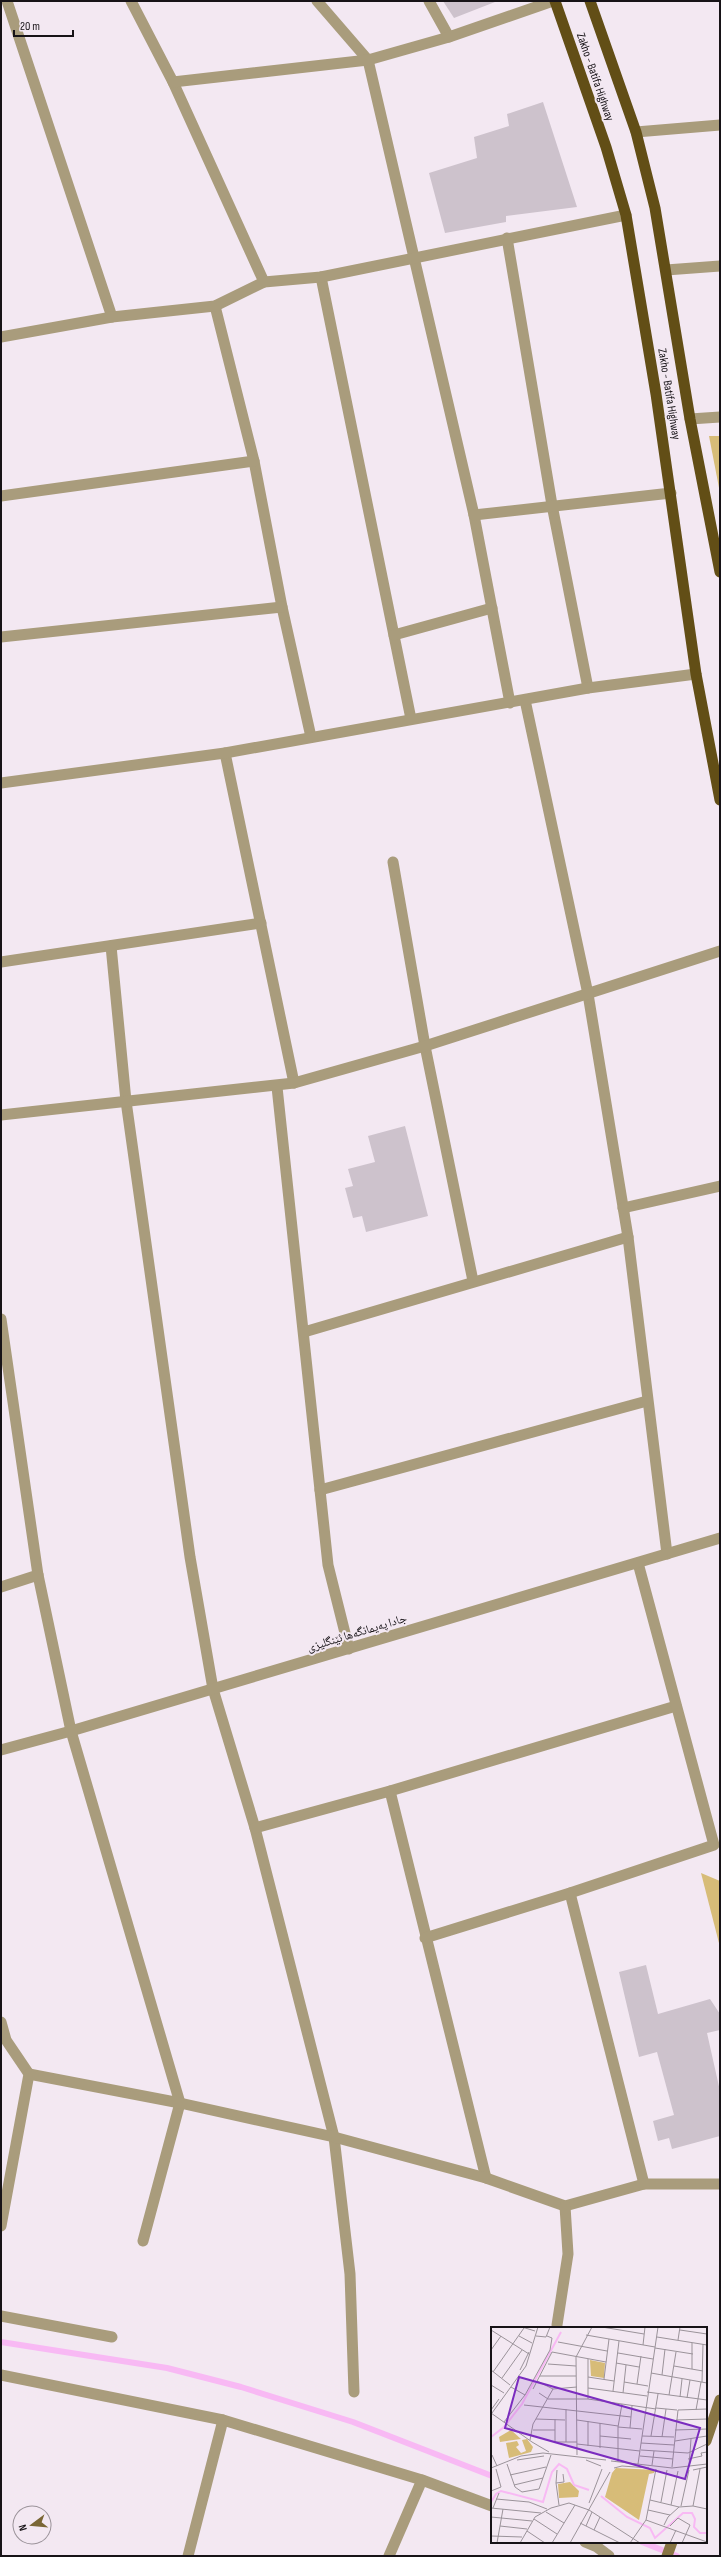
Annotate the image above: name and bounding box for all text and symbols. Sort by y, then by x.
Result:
scale bar [14,12,73,38]
text: 20 m [20,19,40,34]
street label: Zakho - Batifa Highway [573,31,617,123]
street label: Zakho - Batifa Highway [654,347,684,441]
street label: جادا په‌يمانگه‌ها ئێنگليزى [305,1611,409,1655]
inset map [491,2327,707,2543]
north arrow [12,2505,52,2545]
text: N [16,2523,30,2532]

